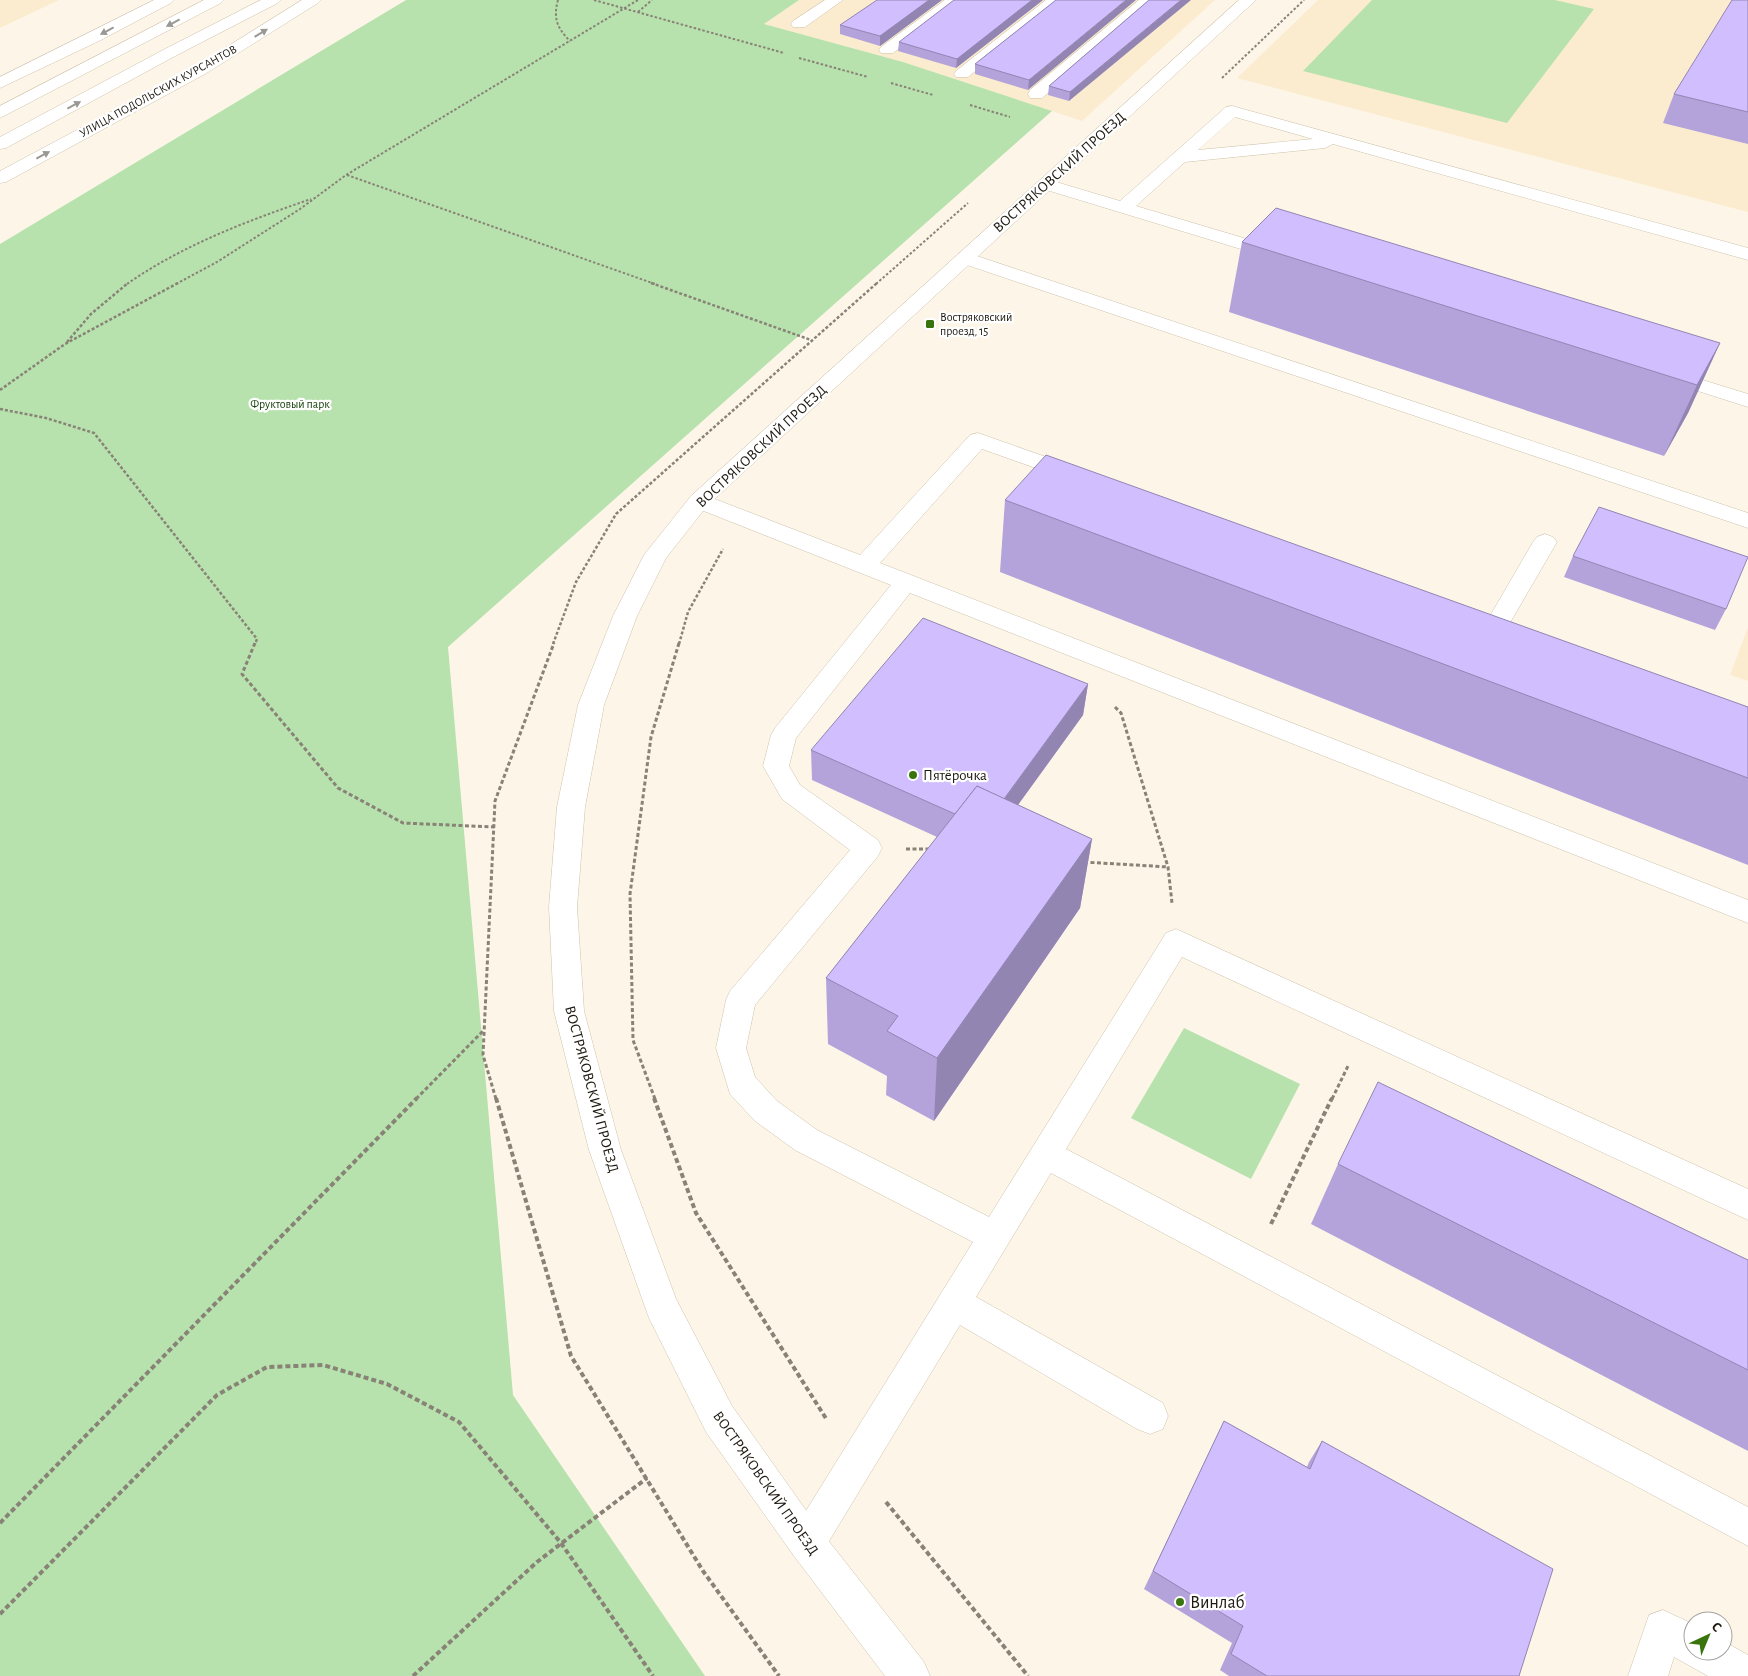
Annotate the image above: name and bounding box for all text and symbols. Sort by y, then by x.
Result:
one-way arrow [166,19,180,27]
one-way arrow [100,27,115,35]
one-way arrow [254,28,267,37]
street label: УЛИЦА ПОДОЛЬСКИХ КУРСАНТОВ [77,43,239,139]
one-way arrow [67,100,80,109]
street label: ВОСТРЯКОВСКИЙ ПРОЕЗД [990,109,1128,235]
one-way arrow [36,151,50,159]
place label: Востряковский проезд, 15 [940,311,1012,337]
marker: Востряковский проезд, 15 [924,318,936,330]
street label: ВОСТРЯКОВСКИЙ ПРОЕЗД [693,382,830,510]
park label: Фруктовый парк [250,398,330,411]
place label: Пятёрочка [923,768,987,783]
marker: Пятёрочка [907,769,919,781]
street label: ВОСТРЯКОВСКИЙ ПРОЕЗД [562,1004,621,1174]
street label: ВОСТРЯКОВСКИЙ ПРОЕЗД [710,1409,821,1558]
place label: Винлаб [1190,1593,1244,1612]
marker: Винлаб [1174,1596,1186,1608]
north arrow [1683,1611,1733,1661]
text: С [1709,1620,1724,1635]

